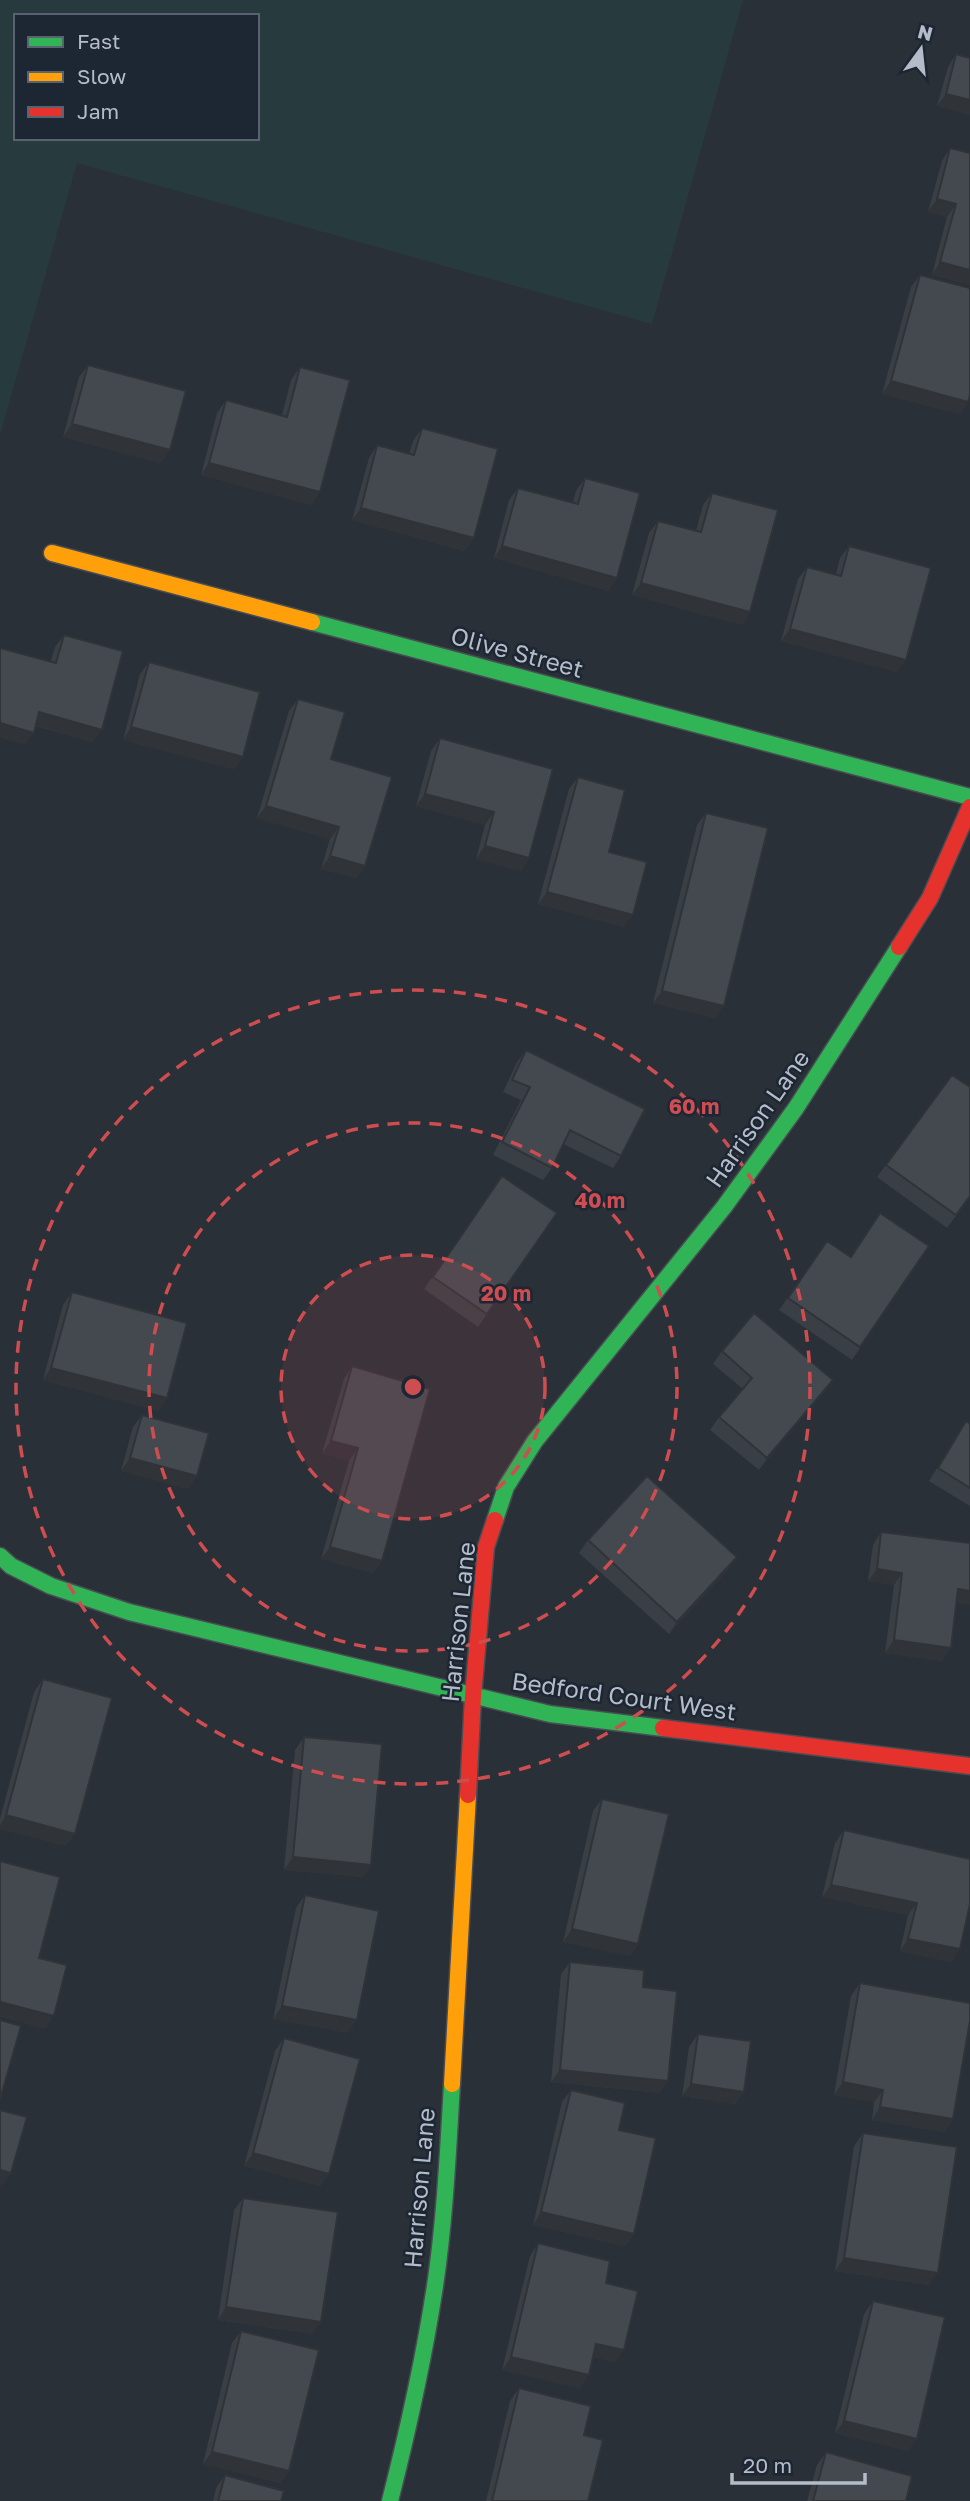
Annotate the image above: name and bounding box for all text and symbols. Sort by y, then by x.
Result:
legend [14,14,259,140]
north arrow [886,14,956,84]
text: N [916,19,935,45]
text: Fast [77,28,120,54]
text: Slow [77,63,126,89]
text: Jam [77,98,119,124]
street label: Olive Street [448,620,587,683]
street label: Harrison Lane [699,1044,815,1192]
text: 60 m [669,1093,719,1119]
text: 40 m [575,1187,625,1213]
text: 20 m [481,1280,531,1306]
centre of rings [401,1375,425,1399]
street label: Harrison Lane [435,1540,480,1703]
street label: Bedford Court West [510,1665,738,1726]
street label: Harrison Lane [397,2106,440,2269]
scale bar [732,2442,865,2486]
text: 20 m [743,2452,792,2478]

